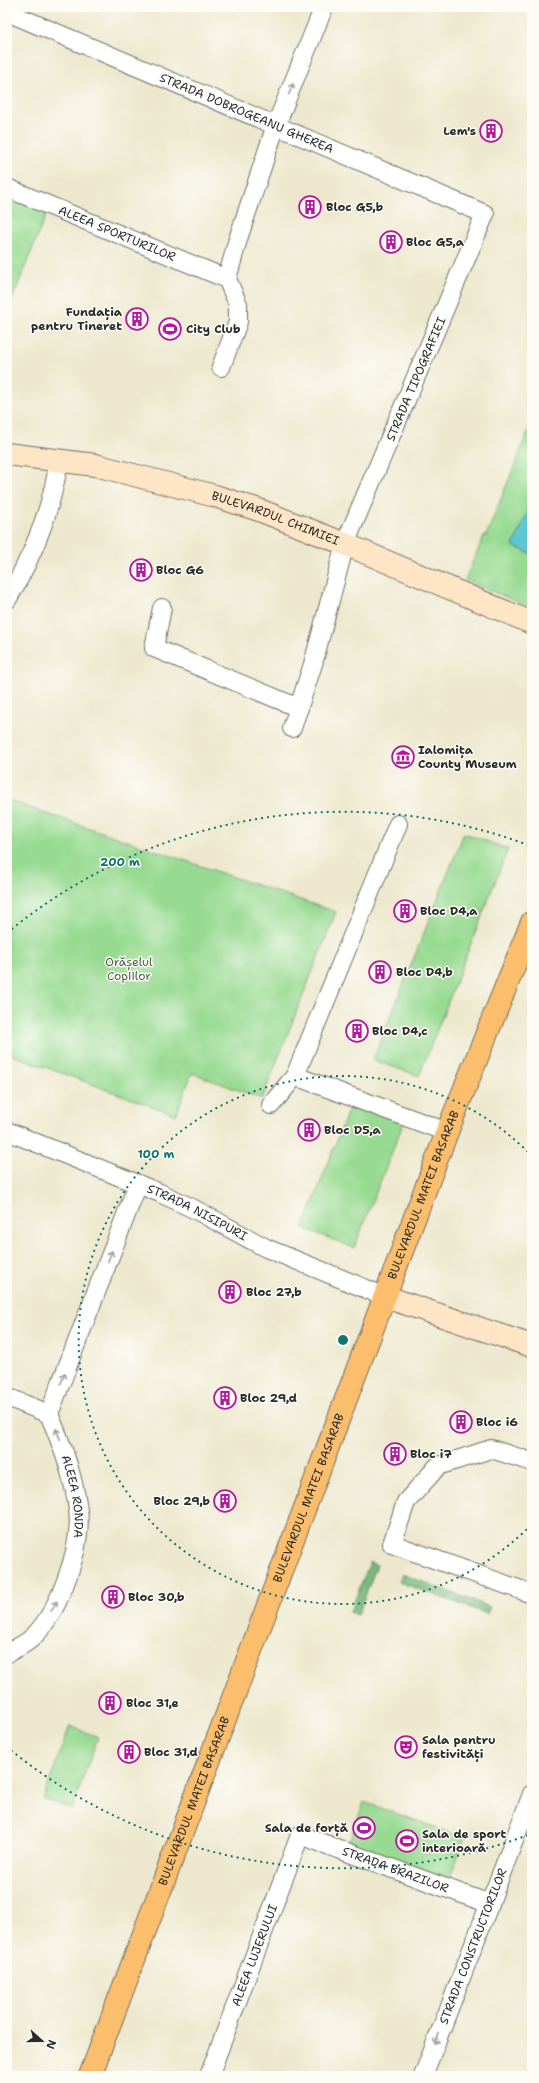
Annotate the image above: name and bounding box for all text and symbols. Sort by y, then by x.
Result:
street label: STRADA DOBROGEANU GHEREA [157,69,336,157]
one-way arrow [287,84,295,96]
building icon: Lem's [478,118,504,144]
place label: Lem's [443,123,476,139]
building icon: Bloc G5,b [297,194,323,220]
place label: Bloc G5,b [326,199,383,215]
street label: ALEEA SPORTURILOR [56,202,178,265]
building icon: Bloc G5,a [378,229,404,255]
place label: Bloc G5,a [406,234,465,250]
place label: Fundația pentru Tineret [31,304,123,334]
building icon: Fundația pentru Tineret [124,306,150,332]
street label: STRADA TIPOGRAFIEI [383,314,450,444]
sports icon: City Club [157,316,183,342]
place label: City Club [186,321,240,337]
street label: BULEVARDUL CHIMIEI [210,487,342,549]
building icon: Bloc G6 [128,557,154,583]
place label: Bloc G6 [156,562,204,578]
place label: Ialomița County Museum [418,742,517,772]
museum icon: Ialomița County Museum [390,744,416,770]
text: 200 m [100,854,140,870]
building icon: Bloc D4,a [392,898,418,924]
place label: Bloc D4,a [420,903,478,919]
park label: Orășelul Copiilor [105,954,153,984]
building icon: Bloc D4,b [367,959,393,985]
place label: Bloc D4,b [396,964,453,980]
building icon: Bloc D4,c [344,1018,370,1044]
place label: Bloc D4,c [372,1023,428,1039]
street label: BULEVARDUL MATEI BASARAB [384,1108,463,1282]
building icon: Bloc D5,a [296,1117,322,1143]
place label: Bloc D5,a [324,1122,382,1138]
text: 100 m [138,1146,175,1162]
street label: STRADA NISIPURI [145,1181,250,1244]
one-way arrow [107,1251,115,1263]
building icon: Bloc 27,b [217,1279,243,1305]
place label: Bloc 27,b [246,1284,302,1300]
centre of rings [336,1333,350,1347]
one-way arrow [60,1372,68,1384]
building icon: Bloc 29,d [212,1385,238,1411]
place label: Bloc 29,d [240,1390,297,1406]
building icon: Bloc i6 [448,1409,474,1435]
street label: BULEVARDUL MATEI BASARAB [269,1411,348,1585]
place label: Bloc i6 [476,1414,518,1430]
one-way arrow [54,1429,61,1441]
building icon: Bloc i7 [382,1441,408,1467]
place label: Bloc i7 [410,1446,452,1462]
street label: ALEEA RONDA [57,1453,87,1539]
building icon: Bloc 29,b [212,1488,238,1514]
place label: Bloc 29,b [153,1493,210,1509]
building icon: Bloc 30,b [100,1584,126,1610]
place label: Bloc 30,b [128,1589,184,1605]
one-way arrow [51,1600,59,1612]
building icon: Bloc 31,e [97,1690,123,1716]
place label: Bloc 31,e [126,1695,179,1711]
street label: BULEVARDUL MATEI BASARAB [155,1714,233,1888]
place label: Sala pentru festivități [422,1732,496,1763]
theatre icon: Sala pentru festivități [393,1734,419,1760]
building icon: Bloc 31,d [116,1739,142,1765]
place label: Bloc 31,d [144,1744,198,1760]
sports icon: Sala de forță [351,1815,377,1841]
place label: Sala de forță [265,1820,349,1837]
place label: Sala de sport interioară [422,1826,507,1856]
sports icon: Sala de sport interioară [394,1828,420,1854]
street label: STRADA BRAZILOR [340,1843,451,1896]
street label: STRADA CONSTRUCTORILOR [436,1866,511,2027]
street label: ALEEA LUJERULUI [228,1902,281,2009]
north arrow [22,2021,62,2061]
one-way arrow [433,2032,440,2044]
text: N [42,2038,59,2051]

